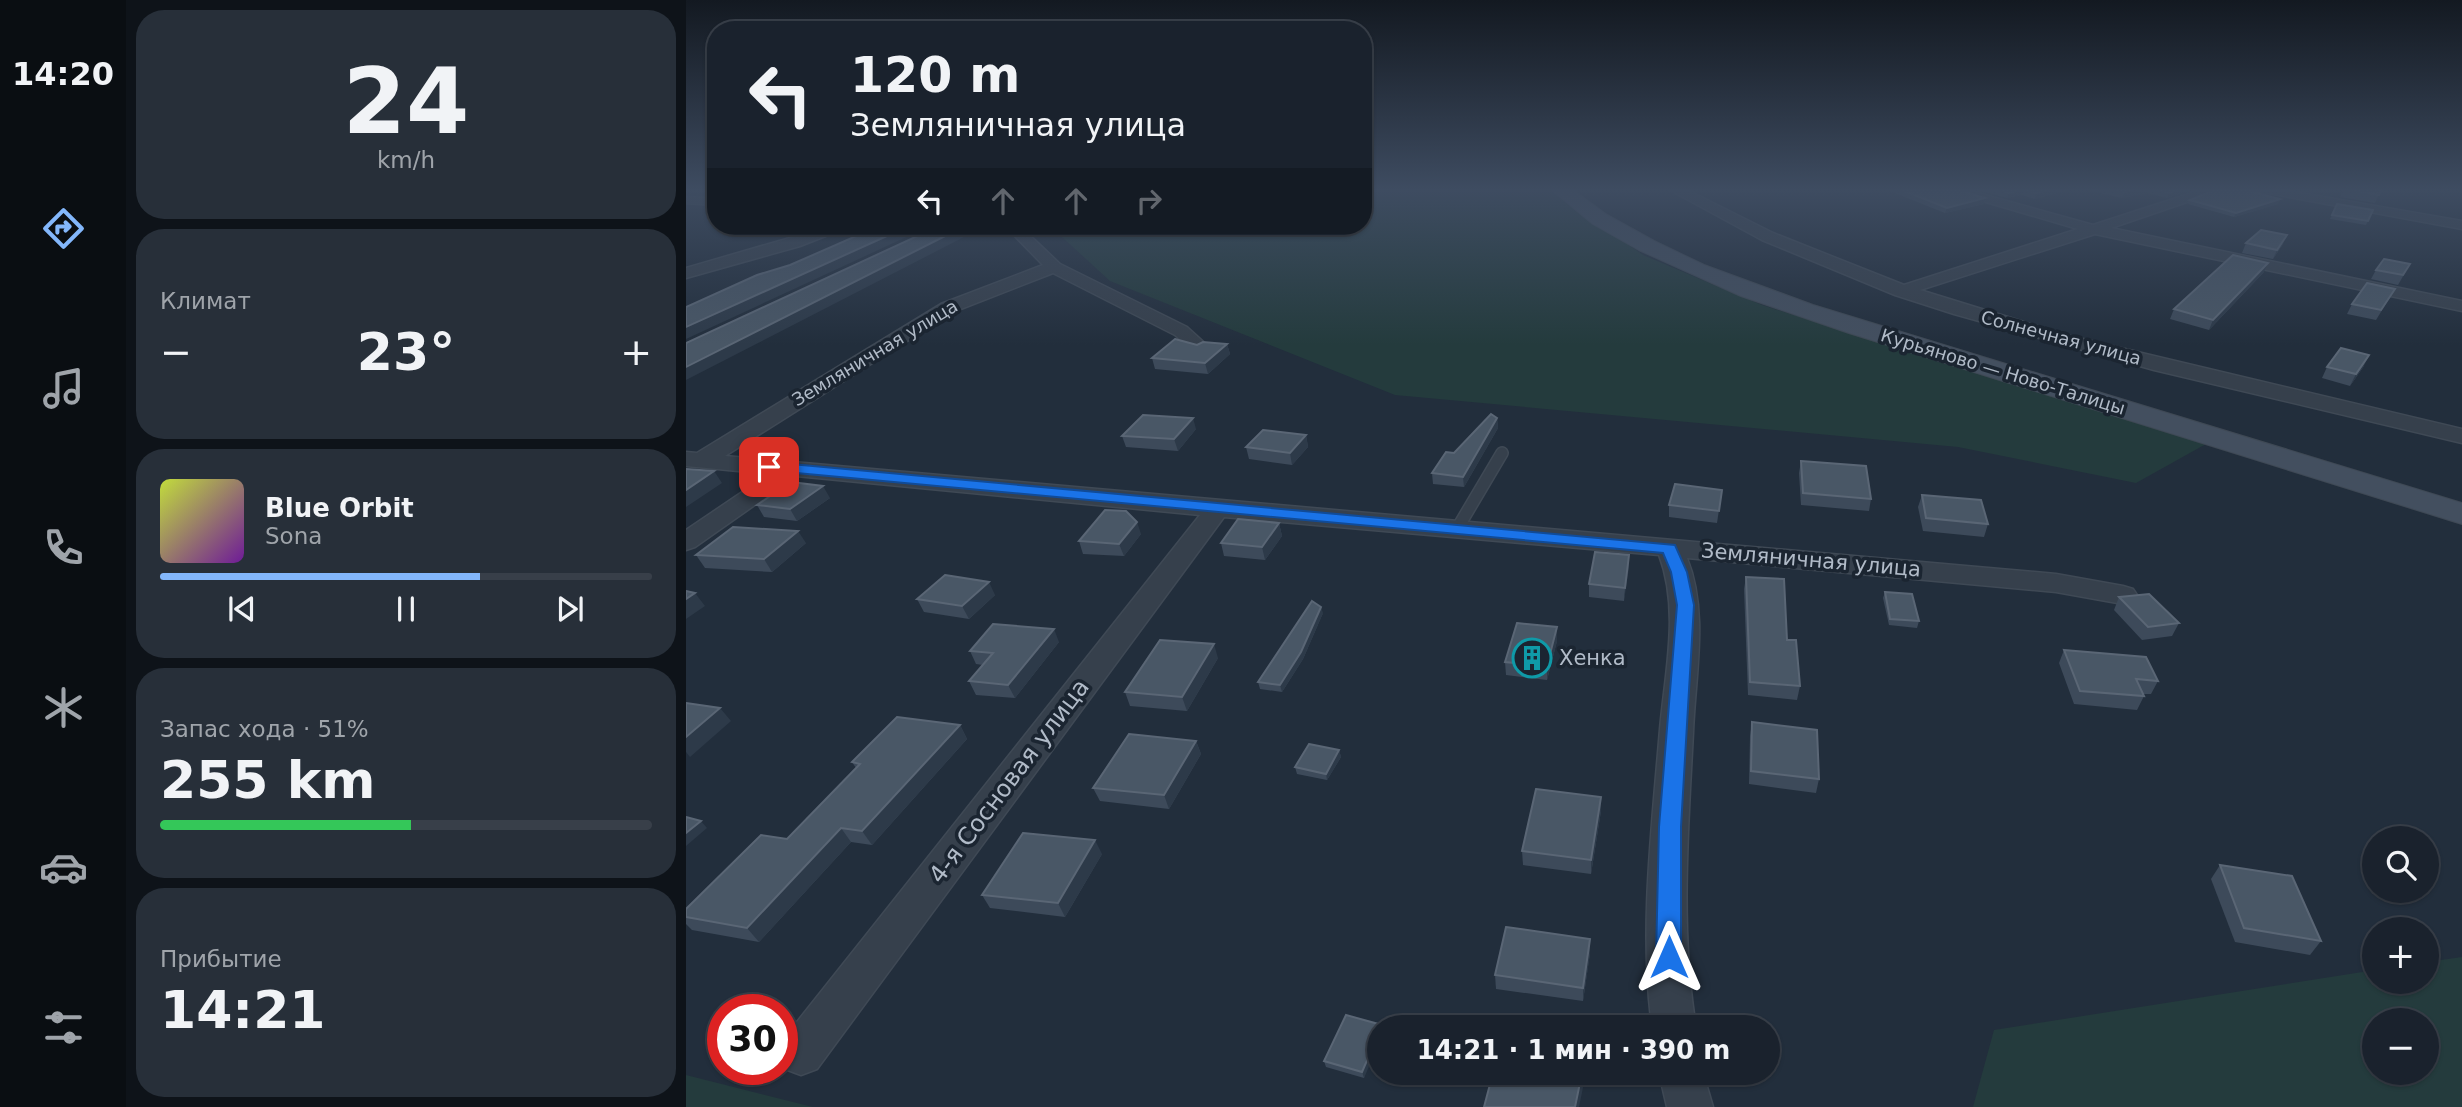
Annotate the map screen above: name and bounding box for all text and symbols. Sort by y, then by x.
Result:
text: 120 m [850,47,1020,104]
text: 24 [343,49,469,154]
icon: left [735,49,826,140]
text: 14:20 [12,55,114,93]
text: Земляничная улица [850,106,1186,144]
text: km/h [377,147,435,173]
icon: left [911,182,949,220]
icon: ahead [984,182,1022,220]
icon: ahead [1057,182,1095,220]
icon: right [1130,182,1168,220]
icon: directions [39,204,88,253]
text: Климат [160,288,251,314]
street label: Земляничная улица [788,295,961,410]
street label: Солнечная улица [1979,306,2144,369]
text: 23° [357,322,455,382]
street label: Курьяново — Ново-Талицы [1878,324,2128,419]
text: − [160,330,192,374]
text: + [620,330,652,374]
icon: music [39,364,88,413]
pin [739,437,799,497]
icon: arrive [750,448,788,486]
text: Blue Orbit [265,493,414,523]
icon: phone [39,523,88,572]
text: Sona [265,523,322,549]
street label: Земляничная улица [1700,538,1922,582]
icon: previous [223,590,261,628]
icon: pause [387,590,425,628]
icon: next [551,590,589,628]
building icon: Хенка [1511,637,1553,679]
place label: Хенка [1559,646,1626,670]
street label: 4-я Сосновая улица [923,674,1095,888]
icon: climate [39,683,88,732]
text: Запас хода · 51% [160,716,369,742]
text: 255 km [160,750,375,810]
map controls [2362,826,2439,1085]
button: search [2362,826,2439,903]
icon: car [39,843,88,892]
button: + [2362,917,2439,994]
position arrow [1632,920,1706,994]
text: Прибытие [160,946,282,972]
text: 14:21 [160,980,326,1040]
speed limit sign: 30 [707,994,798,1085]
icon: filters [39,1003,88,1052]
button: − [2362,1008,2439,1085]
text: 14:21 · 1 мин · 390 m [1417,1035,1730,1065]

